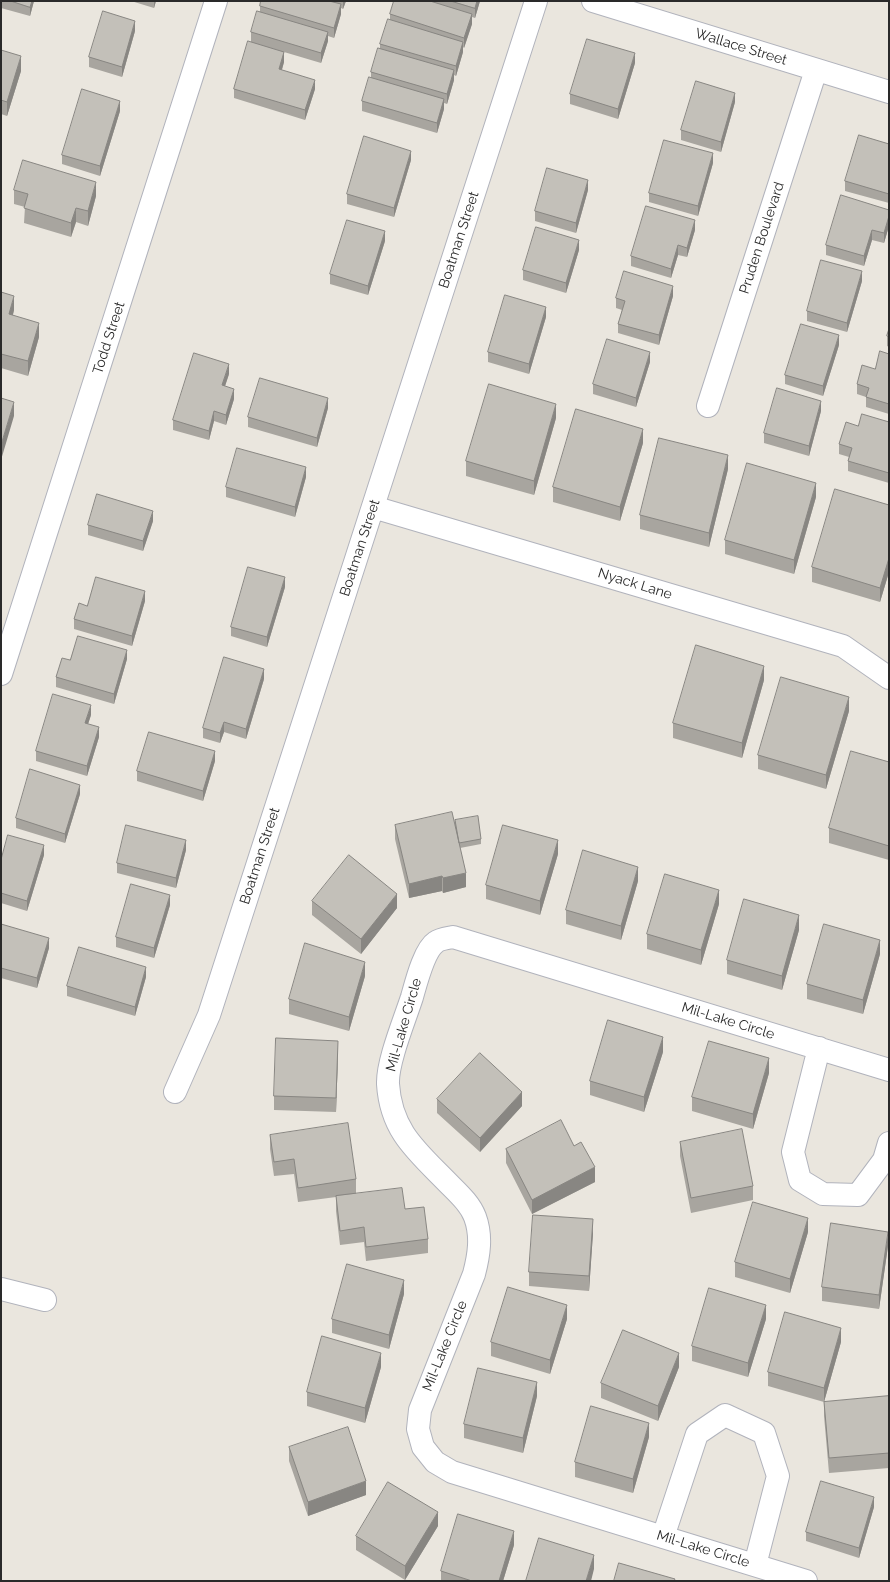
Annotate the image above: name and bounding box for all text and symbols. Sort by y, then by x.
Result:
street label: Wallace Street [693,25,789,69]
street label: Pruden Boulevard [736,180,788,296]
street label: Boatman Street [435,189,483,291]
street label: Todd Street [89,300,129,376]
street label: Boatman Street [336,497,384,599]
street label: Nyack Lane [596,565,674,603]
street label: Boatman Street [236,805,284,907]
street label: Mil-Lake Circle [383,976,425,1074]
street label: Mil-Lake Circle [679,999,777,1043]
street label: Mil-Lake Circle [419,1298,471,1394]
street label: Mil-Lake Circle [654,1527,752,1571]

